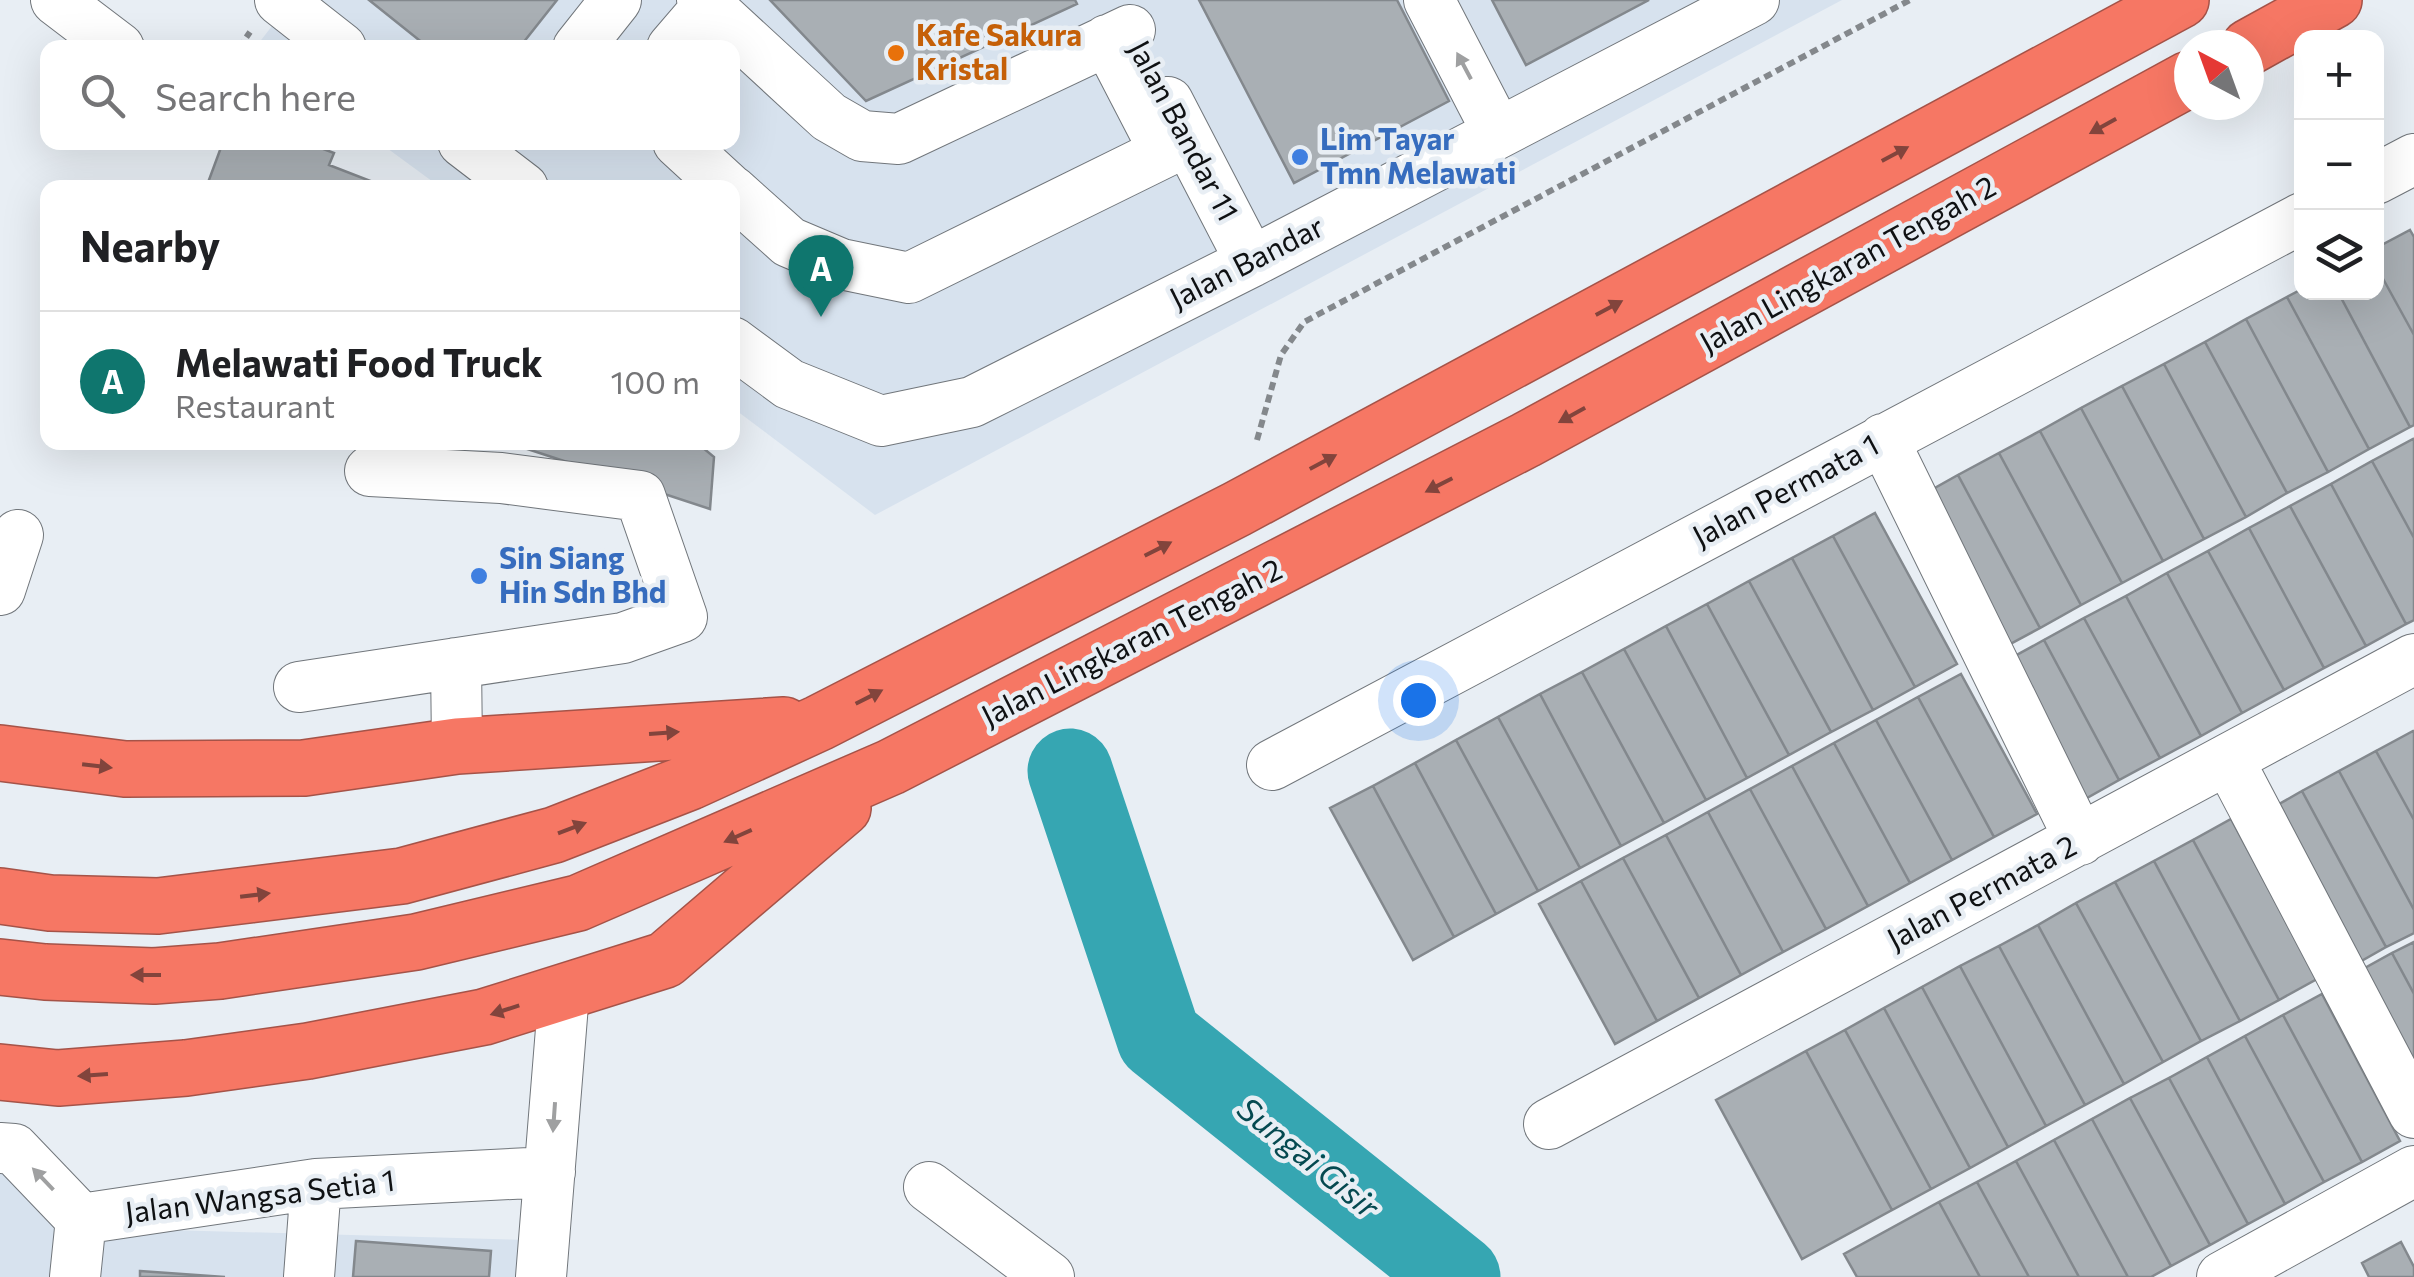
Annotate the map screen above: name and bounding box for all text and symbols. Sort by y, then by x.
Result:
place label: Kafe Sakura Kristal [916,15,1082,86]
north arrow [2174,30,2264,120]
map controls [2294,30,2384,300]
button: + [2294,30,2384,120]
street label: Jalan Bandar 11 [1122,33,1248,227]
search box [40,40,740,150]
marker: Kafe Sakura Kristal [885,42,907,64]
one-way arrow [1456,52,1473,81]
icon: search [75,68,130,123]
text: Search here [155,72,356,119]
one-way arrow [2089,117,2118,134]
place label: Lim Tayar Tmn Melawati [1320,119,1516,190]
button: − [2294,120,2384,210]
marker: Lim Tayar Tmn Melawati [1289,146,1311,168]
one-way arrow [1881,146,1910,163]
street label: Jalan Lingkaran Tengah 2 [1692,166,2001,360]
street label: Jalan Bandar [1163,206,1329,315]
button: layers [2294,210,2384,300]
text: Nearby [80,219,220,271]
pin: A [788,234,854,317]
one-way arrow [1595,300,1624,317]
text: Melawati Food Truck [175,338,542,385]
text: A [101,361,124,401]
text: 100 m [611,361,700,401]
text: Restaurant [175,385,335,425]
one-way arrow [1558,406,1586,423]
street label: Jalan Permata 1 [1686,424,1884,553]
one-way arrow [1309,454,1338,471]
one-way arrow [1425,476,1454,493]
place label: Sin Siang Hin Sdn Bhd [499,538,666,609]
one-way arrow [1144,541,1173,558]
street label: Jalan Lingkaran Tengah 2 [974,549,1287,733]
marker: Sin Siang Hin Sdn Bhd [468,565,490,587]
your location [1393,675,1444,726]
one-way arrow [854,689,883,706]
one-way arrow [649,725,681,741]
one-way arrow [81,758,113,774]
one-way arrow [557,820,587,835]
street label: Jalan Permata 2 [1880,825,2082,956]
one-way arrow [723,828,753,844]
one-way arrow [239,886,271,902]
one-way arrow [129,967,161,983]
one-way arrow [490,1004,520,1019]
one-way arrow [77,1067,108,1083]
water label: Sungai Gisir [1230,1087,1389,1226]
one-way arrow [546,1101,562,1133]
street label: Jalan Wangsa Setia 1 [123,1160,397,1229]
one-way arrow [31,1167,54,1191]

